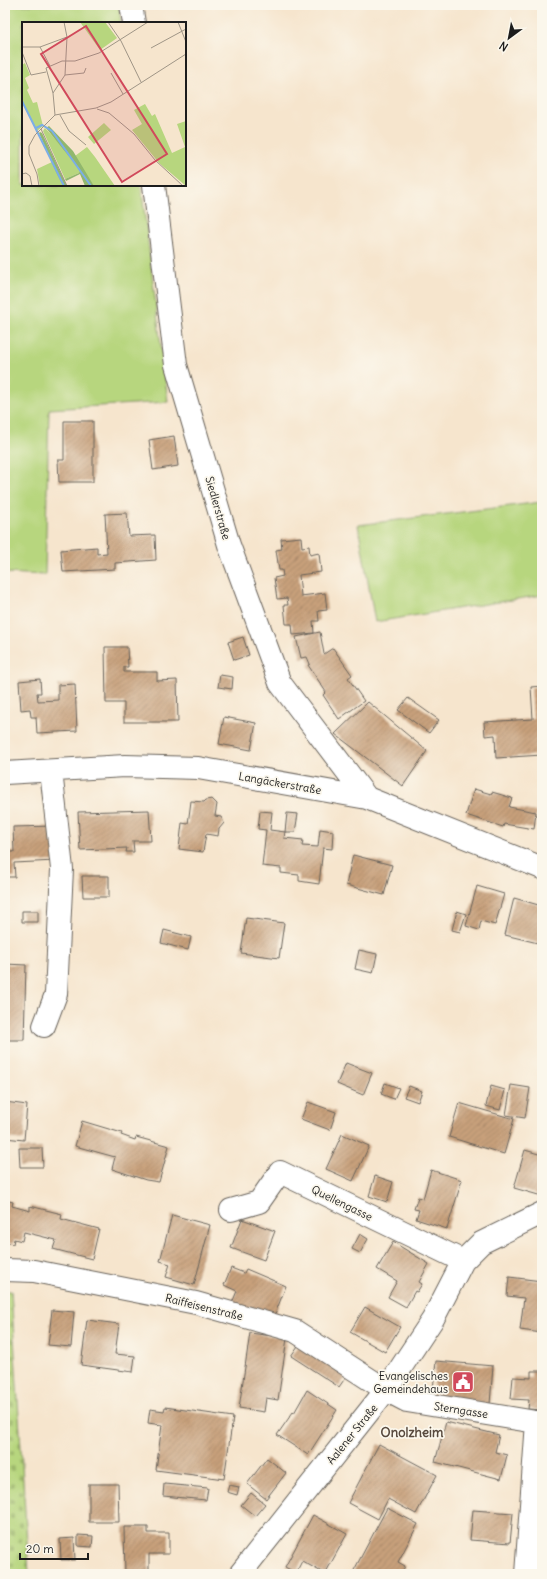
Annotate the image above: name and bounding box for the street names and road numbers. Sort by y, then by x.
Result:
street label: Siedlerstraße [202,475,234,541]
street label: Langäckerstraße [238,769,323,797]
street label: Quellengasse [309,1182,375,1224]
street label: Raiffeisenstraße [164,1291,244,1323]
street label: Sterngasse [433,1399,489,1421]
street label: Aalener Straße [323,1401,381,1467]

